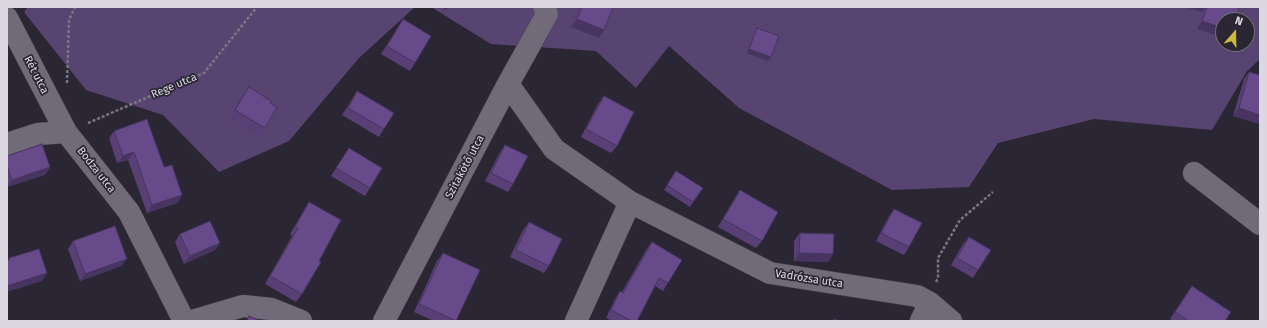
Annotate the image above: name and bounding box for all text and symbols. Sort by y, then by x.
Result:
north arrow [1215,12,1255,52]
text: N [1233,14,1245,29]
street label: Rét utca [21,54,51,96]
street label: Rege utca [149,70,199,102]
street label: Szitakötő utca [443,133,487,201]
street label: Bodza utca [74,144,118,196]
street label: Vadrózsa utca [774,267,844,291]

